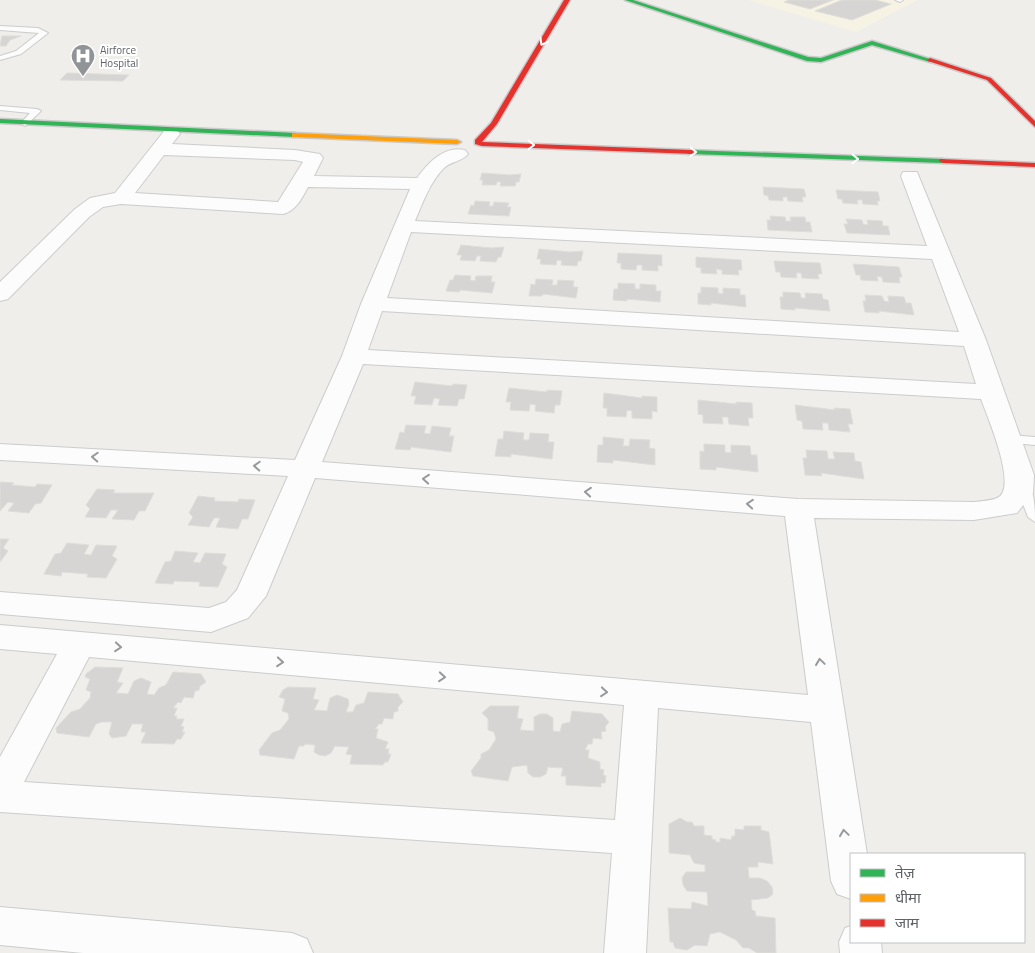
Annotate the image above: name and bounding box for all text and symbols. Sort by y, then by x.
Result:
one-way arrow [539,37,549,46]
place label: Airforce Hospital [100,42,138,71]
hospital icon: Airforce Hospital [70,43,96,77]
one-way arrow [527,140,535,150]
one-way arrow [689,146,697,157]
one-way arrow [852,153,860,164]
one-way arrow [91,452,99,463]
one-way arrow [253,461,261,472]
one-way arrow [421,473,429,484]
one-way arrow [583,486,591,497]
one-way arrow [745,499,753,510]
one-way arrow [115,641,123,652]
one-way arrow [276,656,284,667]
one-way arrow [815,658,826,666]
one-way arrow [438,671,446,682]
one-way arrow [600,686,608,697]
one-way arrow [840,829,850,837]
legend [850,853,1025,943]
text: तेज़ [895,861,916,884]
text: धीमा [895,886,922,909]
text: जाम [895,911,920,934]

